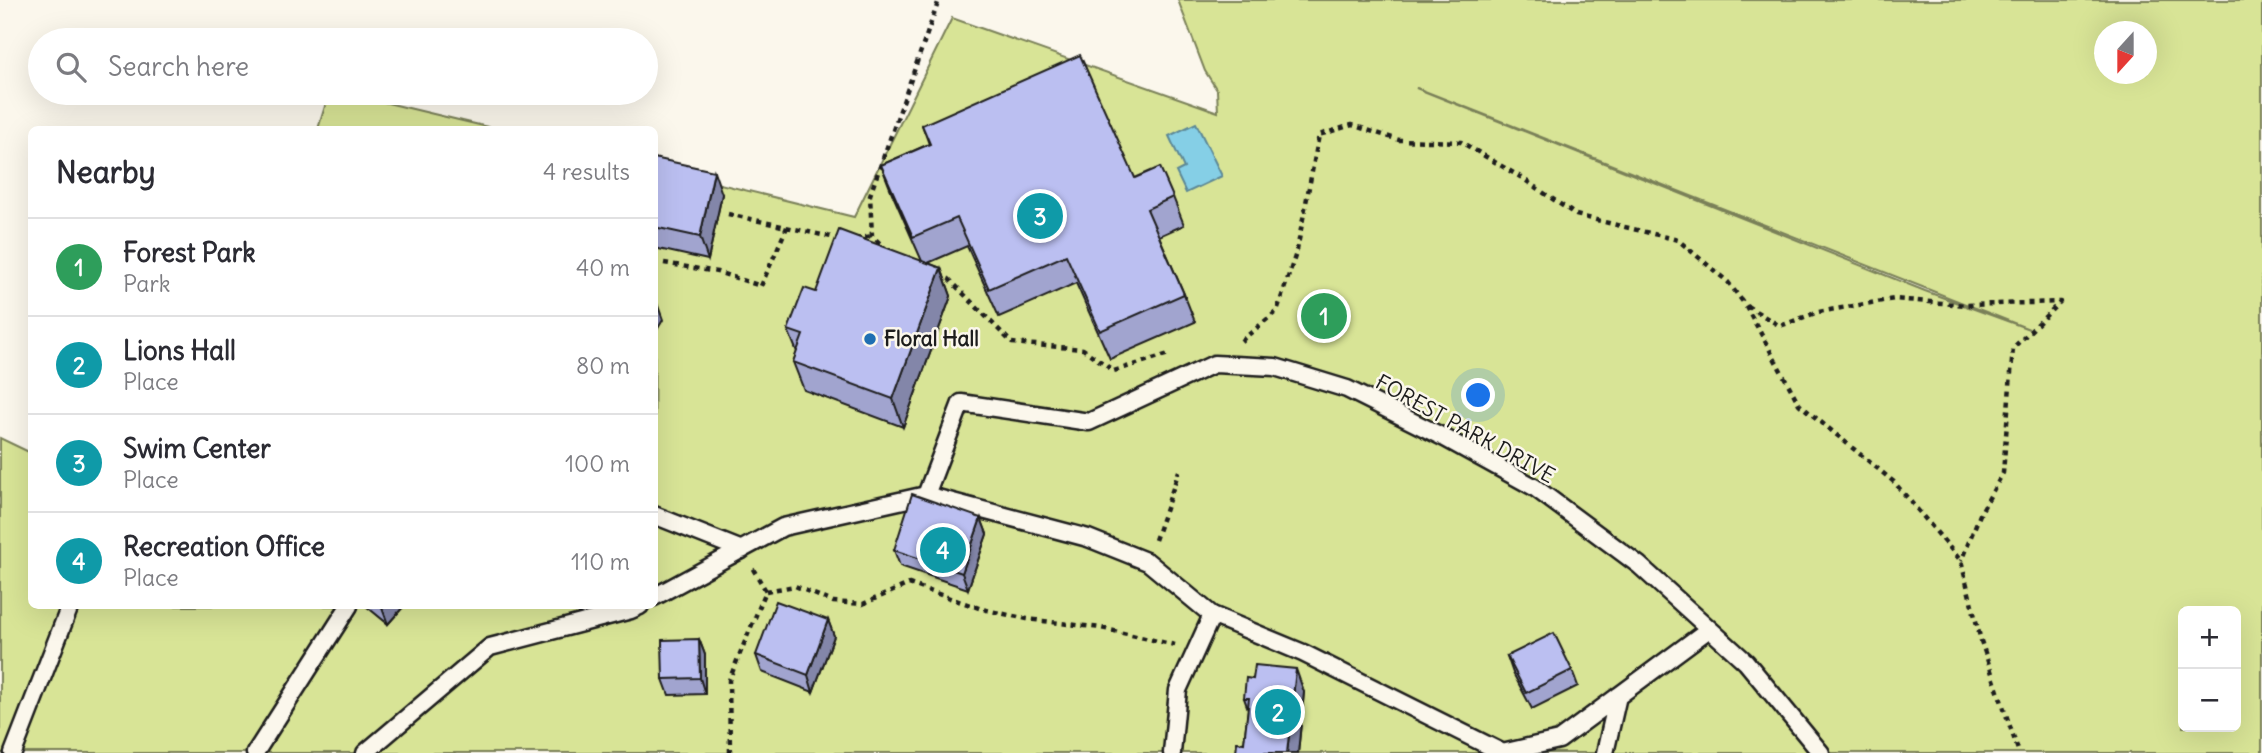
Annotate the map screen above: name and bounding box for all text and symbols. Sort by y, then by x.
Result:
north arrow [2094,21,2157,84]
search box [28,28,658,105]
icon: search [52,48,90,86]
text: Search here [108,50,249,83]
text: Nearby [56,153,156,191]
text: 4 results [543,157,630,186]
pin: 3 [1017,190,1063,242]
text: Forest Park [123,236,256,269]
text: 1 [74,253,84,282]
text: 40 m [576,253,630,282]
text: Park [123,269,171,298]
pin: 1 [1301,290,1347,342]
place label: Floral Hall [884,325,979,352]
marker: Floral Hall [862,331,878,347]
text: Lions Hall [123,334,236,367]
text: 2 [73,351,85,380]
text: 80 m [576,351,630,380]
text: Place [123,367,179,396]
street label: FOREST PARK DRIVE [1371,368,1560,489]
your location [1461,378,1495,412]
text: Swim Center [123,432,271,465]
text: 3 [72,449,86,478]
text: 100 m [565,449,630,478]
text: Place [123,465,179,494]
pin: 4 [920,524,966,576]
text: Recreation Office [123,530,325,563]
text: 4 [72,547,86,576]
text: 110 m [571,547,630,576]
text: Place [123,563,179,592]
map controls [2178,606,2241,732]
button: + [2178,606,2241,669]
button: − [2178,669,2241,732]
pin: 2 [1255,686,1301,738]

